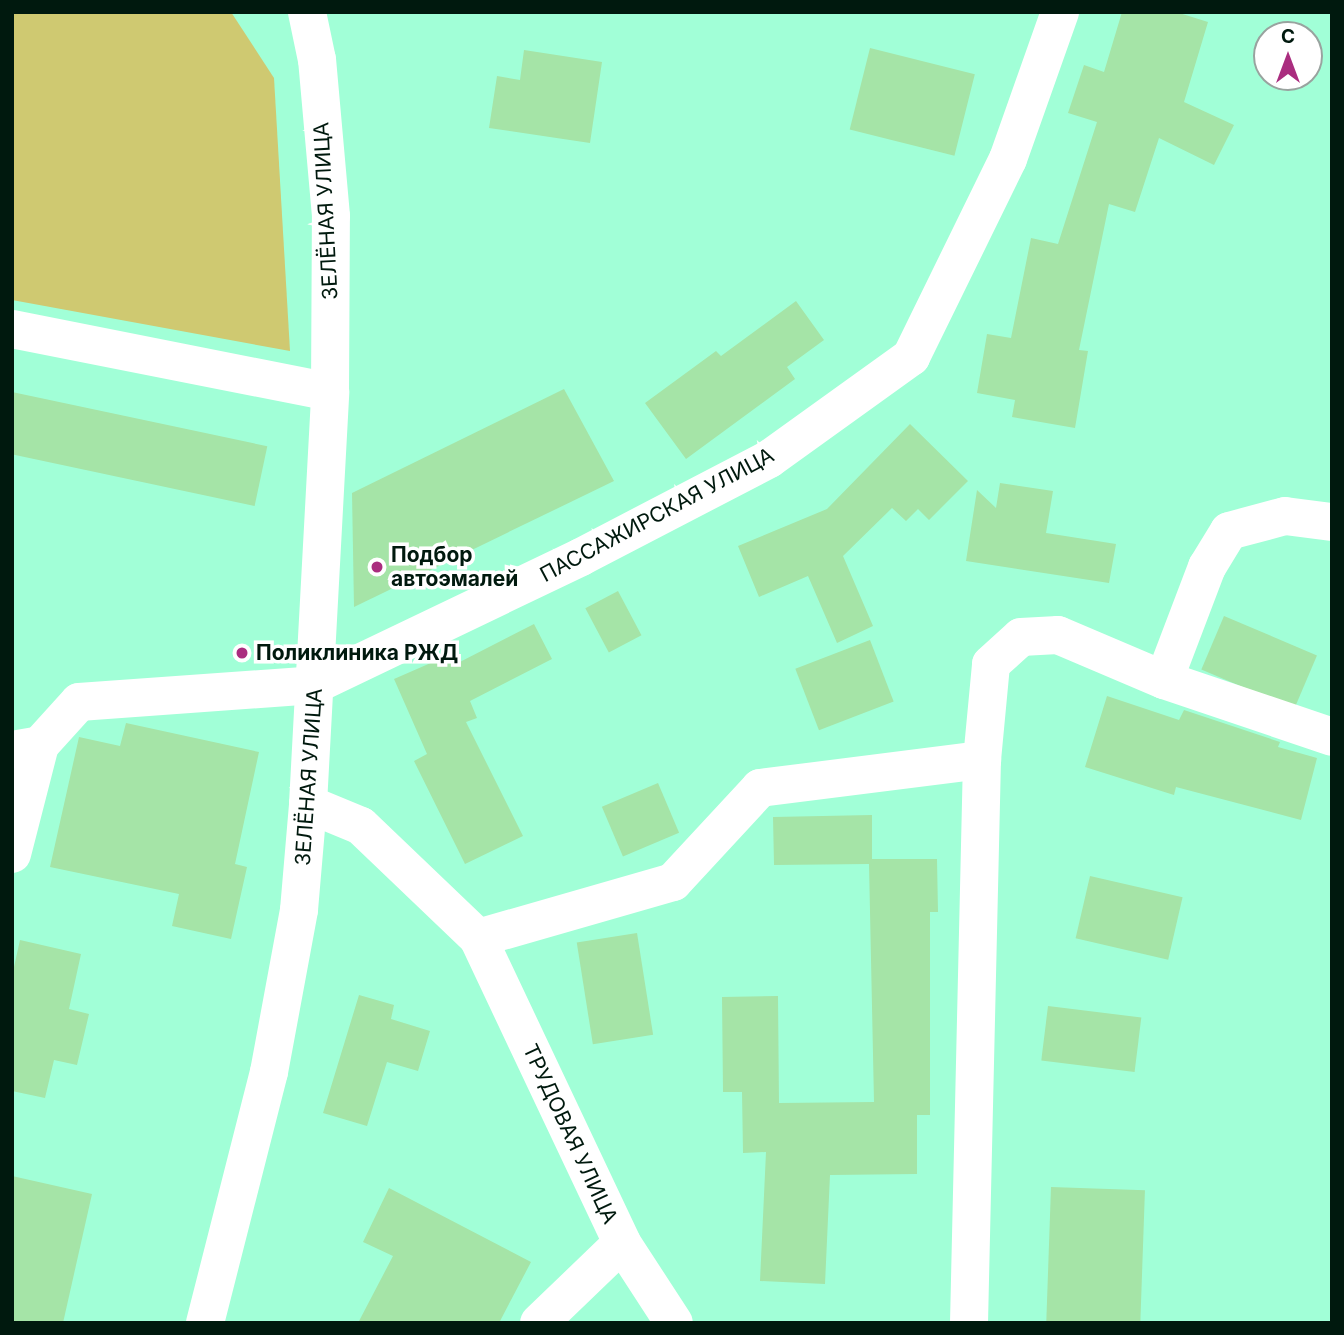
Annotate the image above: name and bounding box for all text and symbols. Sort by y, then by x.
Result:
north arrow [1253,21,1323,91]
text: С [1281,25,1295,48]
street label: ЗЕЛЁНАЯ УЛИЦА [309,122,343,300]
street label: ПАССАЖИРСКАЯ УЛИЦА [536,443,778,587]
place label: Подбор автоэмалей [391,542,518,592]
marker: Подбор автоэмалей [369,559,385,575]
place label: Поликлиника РЖД [256,640,458,666]
marker: Поликлиника РЖД [234,645,250,661]
street label: ЗЕЛЁНАЯ УЛИЦА [290,687,328,867]
street label: ТРУДОВАЯ УЛИЦА [517,1040,623,1228]

